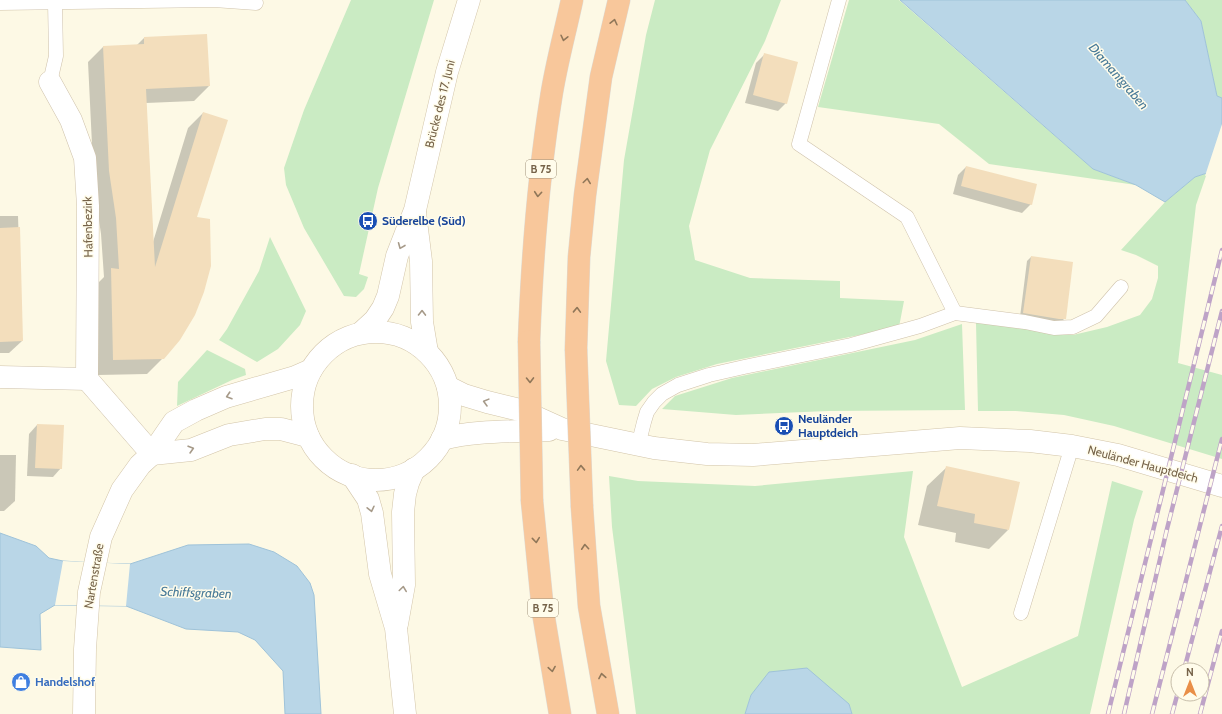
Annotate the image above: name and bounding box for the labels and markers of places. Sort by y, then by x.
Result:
bus stop icon: Süderelbe (Süd) [357,210,379,232]
place label: Süderelbe (Süd) [382,213,466,228]
place label: Neuländer Hauptdeich [798,411,858,440]
bus stop icon: Neuländer Hauptdeich [773,415,795,437]
shop icon: Handelshof [10,671,32,693]
place label: Handelshof [35,674,95,689]

